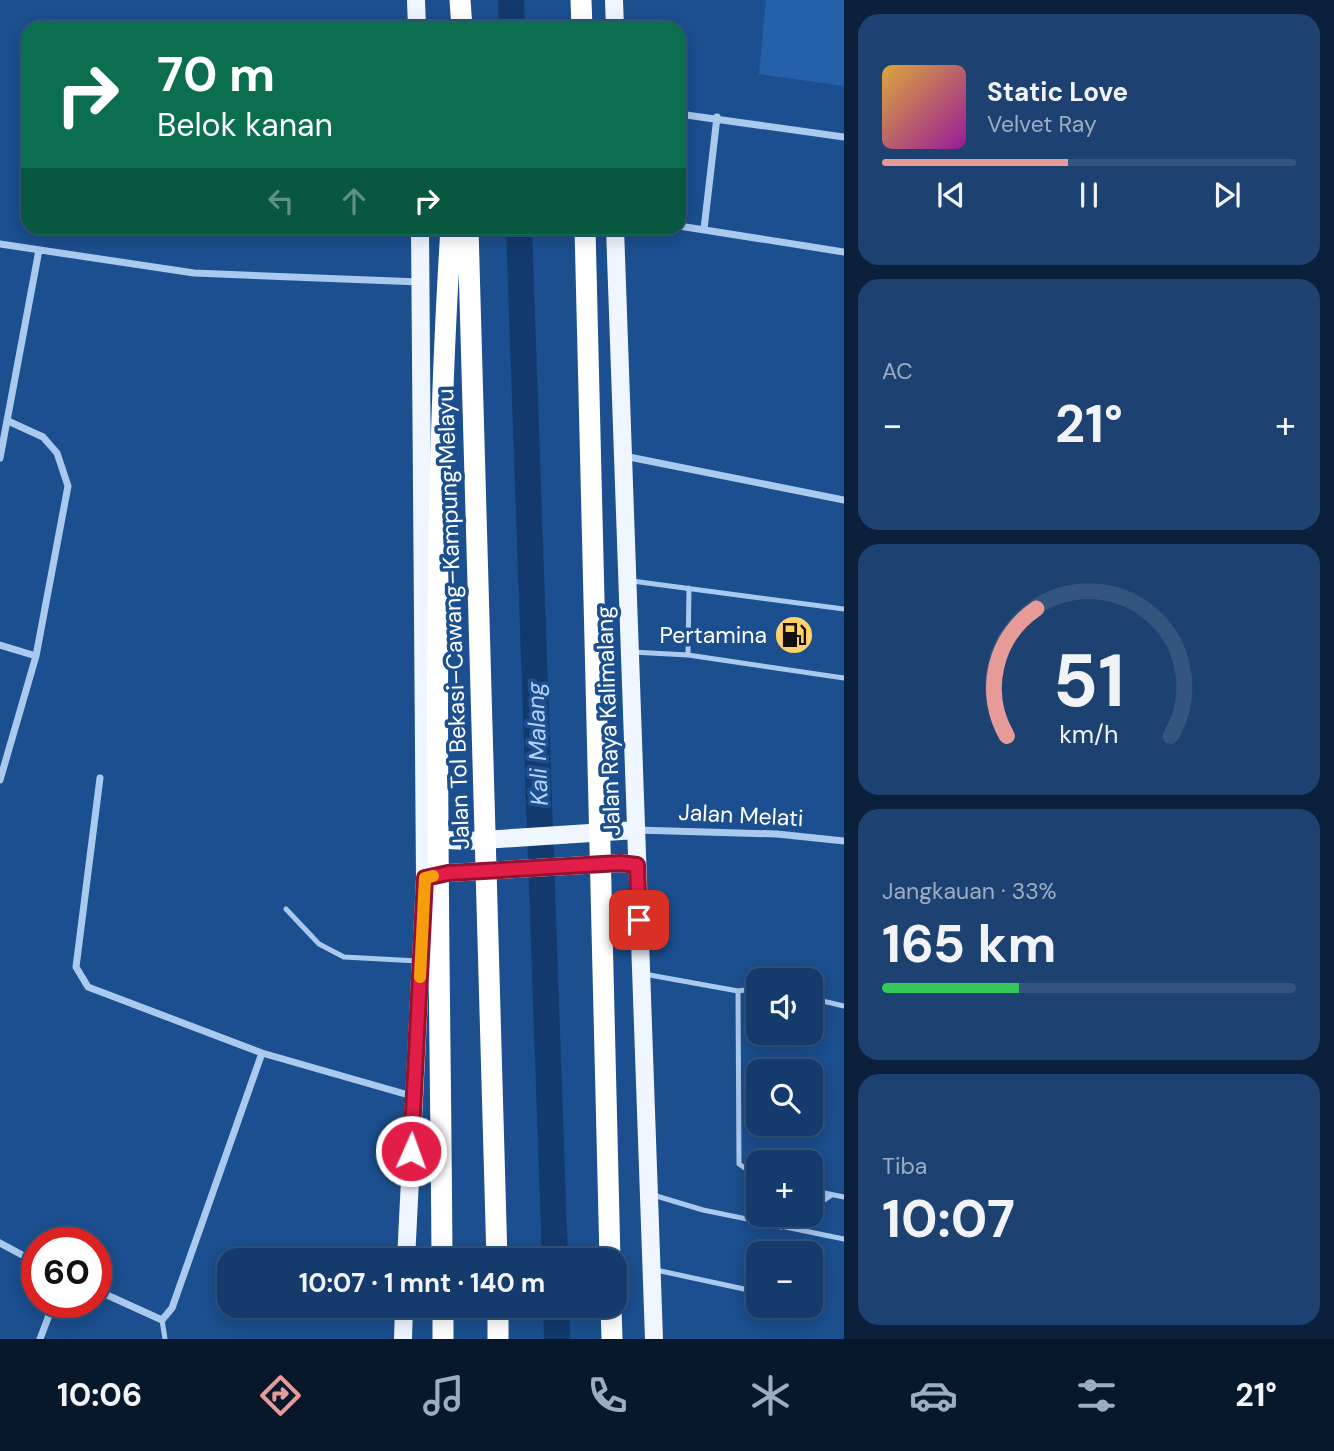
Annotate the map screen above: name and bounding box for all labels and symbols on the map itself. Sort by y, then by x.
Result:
street label: Jalan Tol Bekasi–Cawang–Kampung Melayu [430,388,476,850]
street label: Jalan Raya Kalimalang [589,605,627,836]
fuel station icon: Pertamina [773,614,815,656]
place label: Pertamina [659,620,767,650]
water label: Kali Malang [519,681,555,806]
street label: Jalan Melati [678,797,804,833]
pin [609,890,669,950]
position arrow [374,1114,448,1188]
speed limit sign: 60 [21,1227,112,1318]

